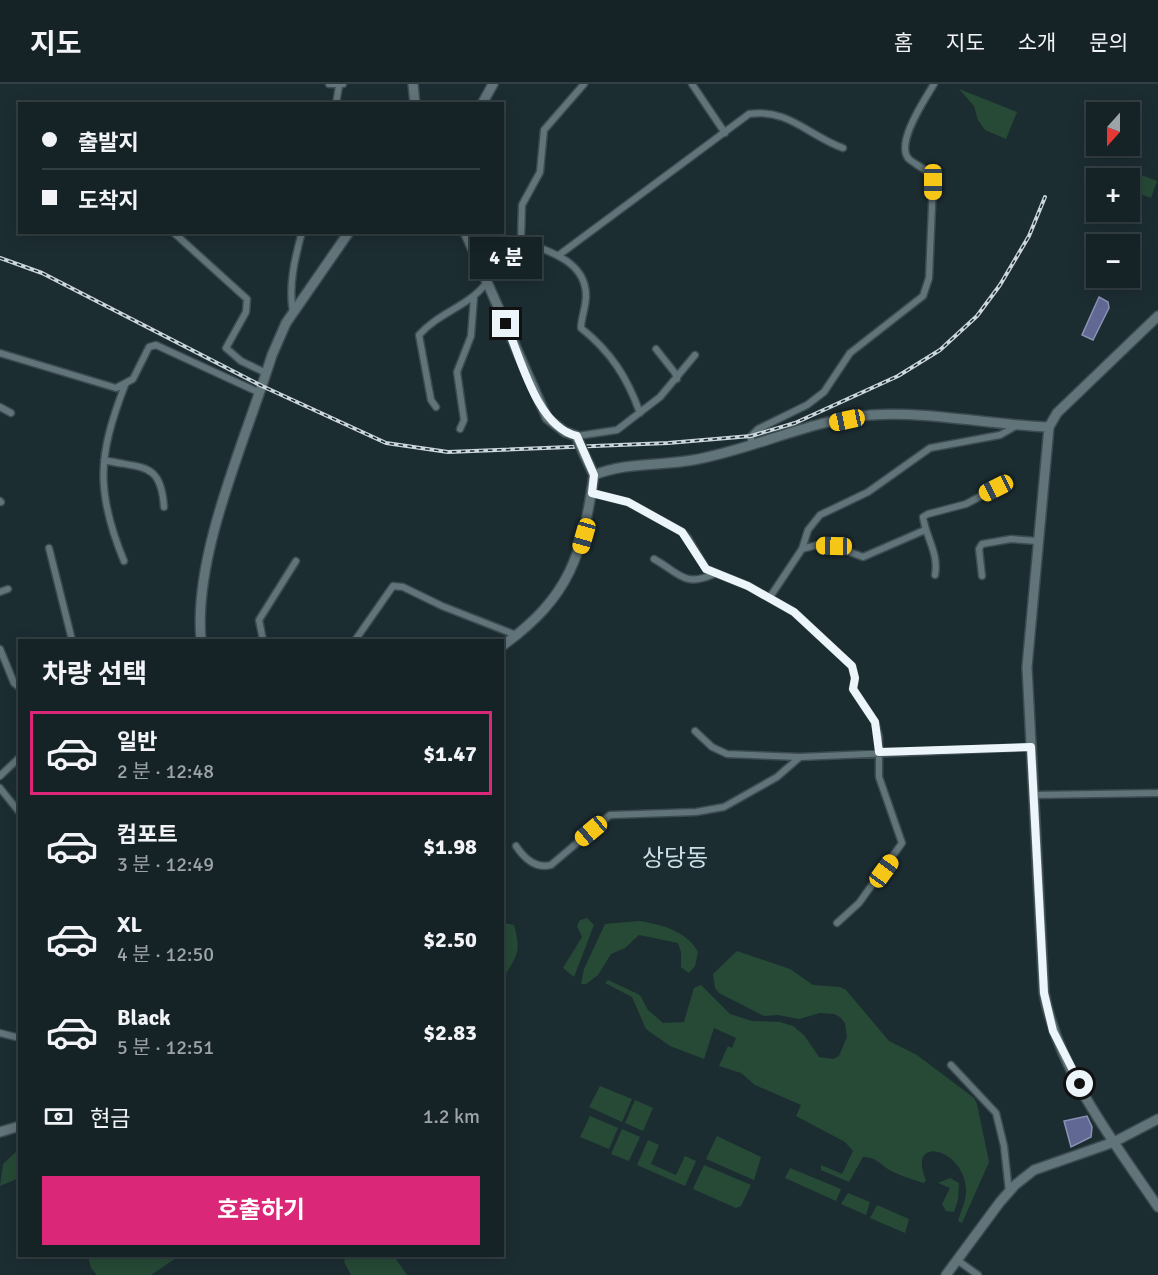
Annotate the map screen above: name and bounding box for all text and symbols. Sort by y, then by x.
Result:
text: 지도 [30,27,82,61]
text: 홈 [894,30,913,56]
text: 지도 [946,30,985,56]
text: 소개 [1018,30,1056,56]
text: 문의 [1089,30,1128,56]
north arrow [1086,102,1140,156]
map controls [1086,102,1140,288]
text: 출발지 [78,129,139,156]
car [924,164,942,200]
button: + [1086,168,1140,222]
text: 도착지 [78,187,139,214]
button: − [1086,234,1140,288]
callout: 4 분 [470,237,542,279]
text: 4 분 [489,245,523,270]
route end [492,310,519,337]
car [828,407,866,433]
car [976,472,1016,504]
car [570,516,598,556]
car [816,537,852,555]
text: 차량 선택 [42,658,147,691]
icon: car [45,726,99,780]
text: 일반 [117,728,157,755]
text: $1.47 [423,740,477,767]
text: 2 분 · 12:48 [117,759,214,784]
car [571,813,611,849]
icon: car [45,819,99,873]
text: 컴포트 [117,821,178,848]
text: $1.98 [423,833,477,860]
district label: 상당동 [642,843,708,873]
car [866,851,902,891]
text: 3 분 · 12:49 [117,852,214,877]
text: XL [117,911,142,938]
icon: car [45,912,99,966]
text: $2.50 [423,926,477,953]
text: 4 분 · 12:50 [117,942,214,967]
text: Black [117,1004,171,1031]
icon: car [45,1005,99,1059]
text: $2.83 [423,1019,477,1046]
text: 5 분 · 12:51 [117,1035,214,1060]
route start [1066,1070,1093,1097]
icon: cash [42,1100,75,1133]
text: 1.2 km [423,1104,480,1129]
text: 현금 [90,1105,130,1132]
button: 호출하기 [42,1176,480,1245]

